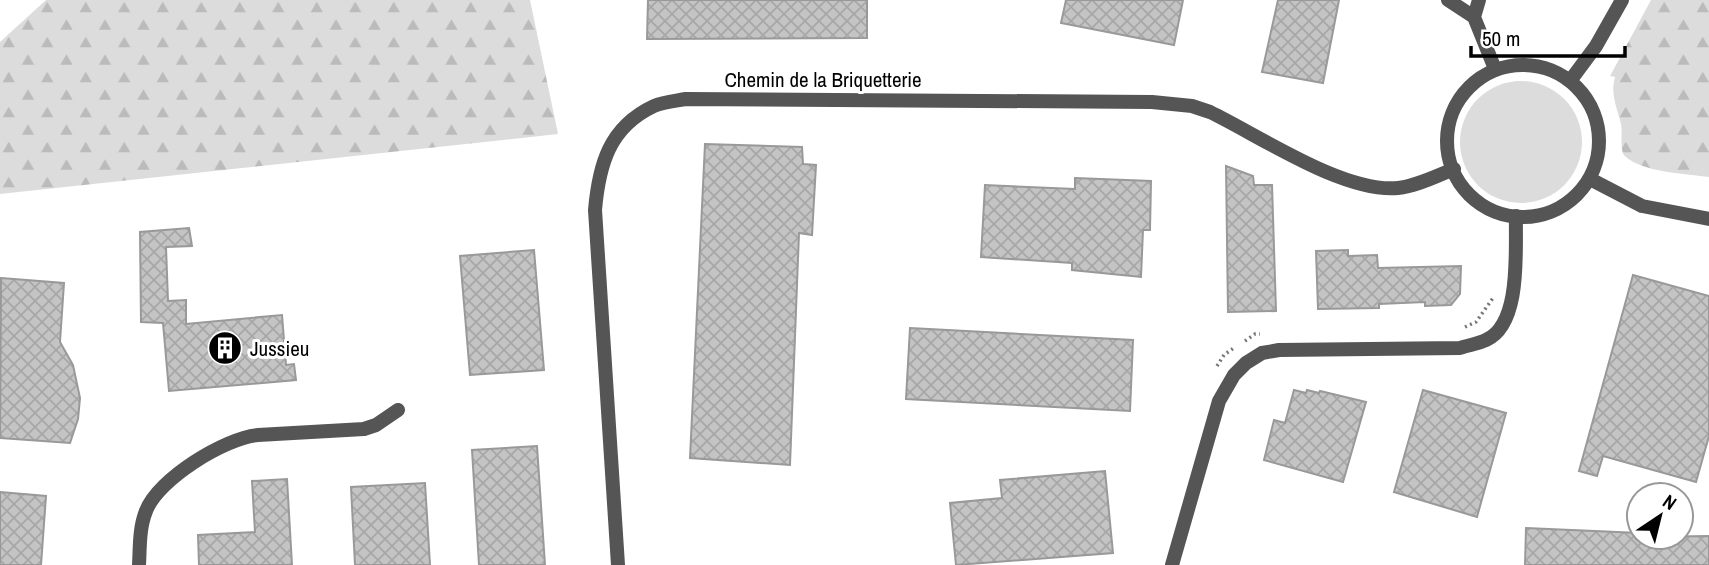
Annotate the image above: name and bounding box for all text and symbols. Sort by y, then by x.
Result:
scale bar [1471,14,1625,58]
text: 50 m [1482,24,1520,53]
street label: Chemin de la Briquetterie [724,65,922,94]
building icon: Jussieu [206,329,244,367]
place label: Jussieu [250,334,309,363]
north arrow [1625,481,1695,551]
text: N [1658,488,1682,516]

